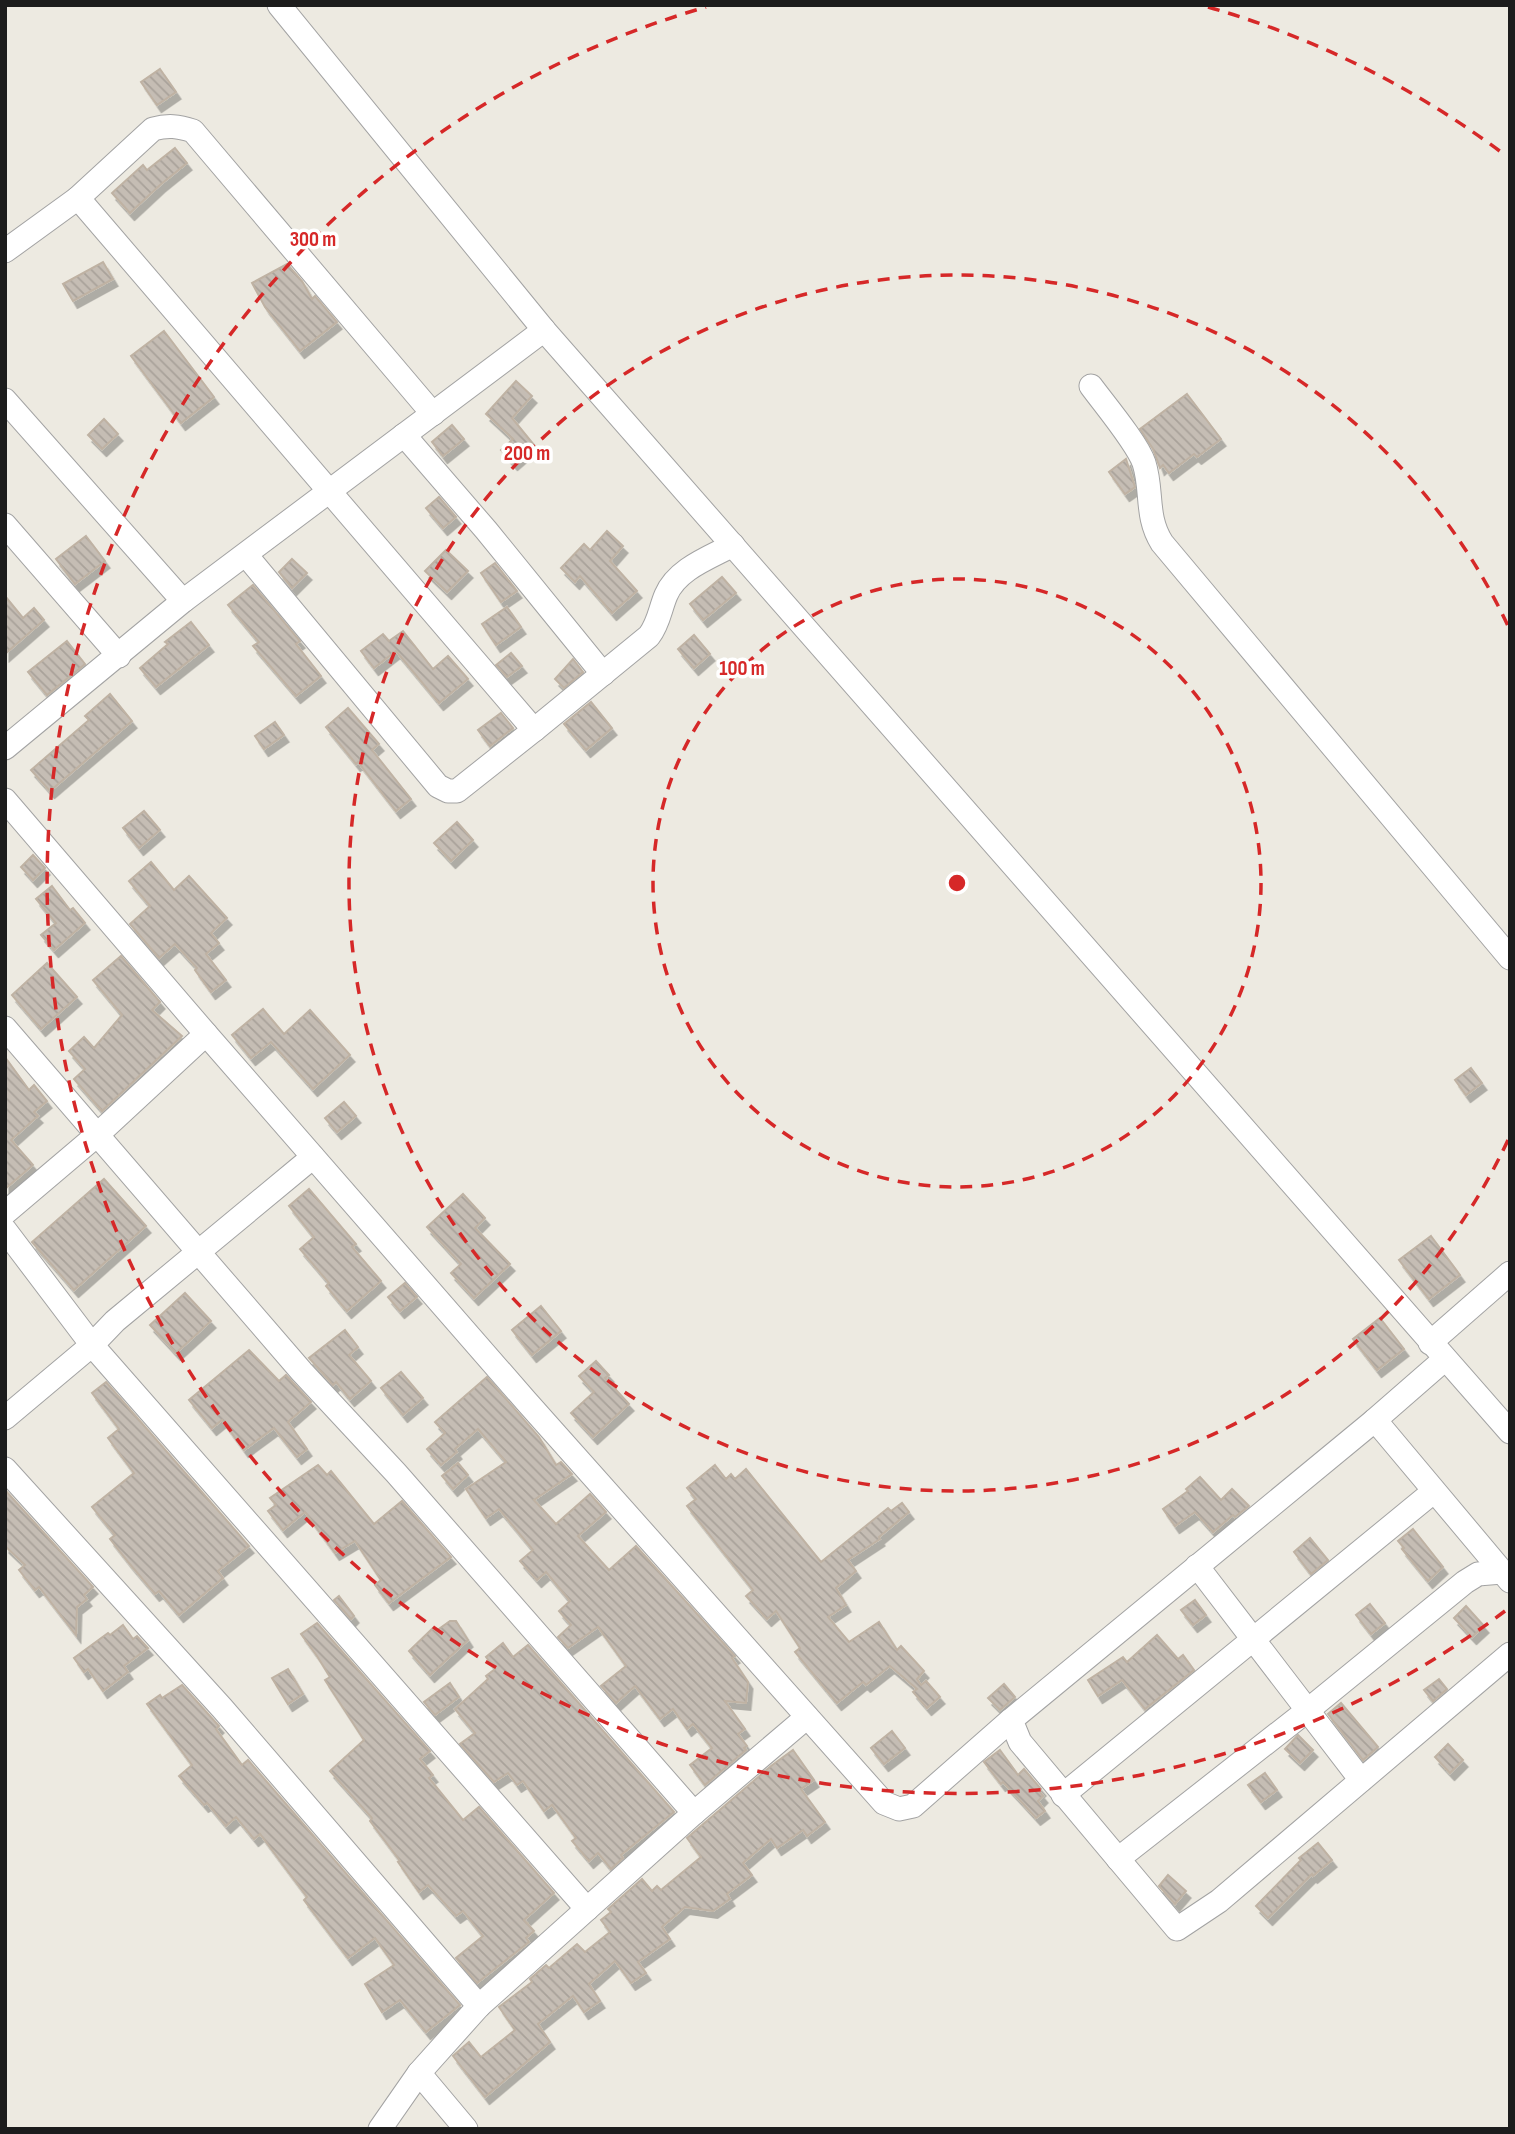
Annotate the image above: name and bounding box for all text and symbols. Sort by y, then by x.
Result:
text: 300 m [290,227,336,252]
text: 200 m [504,441,550,466]
text: 100 m [719,656,765,681]
centre of rings [945,871,969,895]

